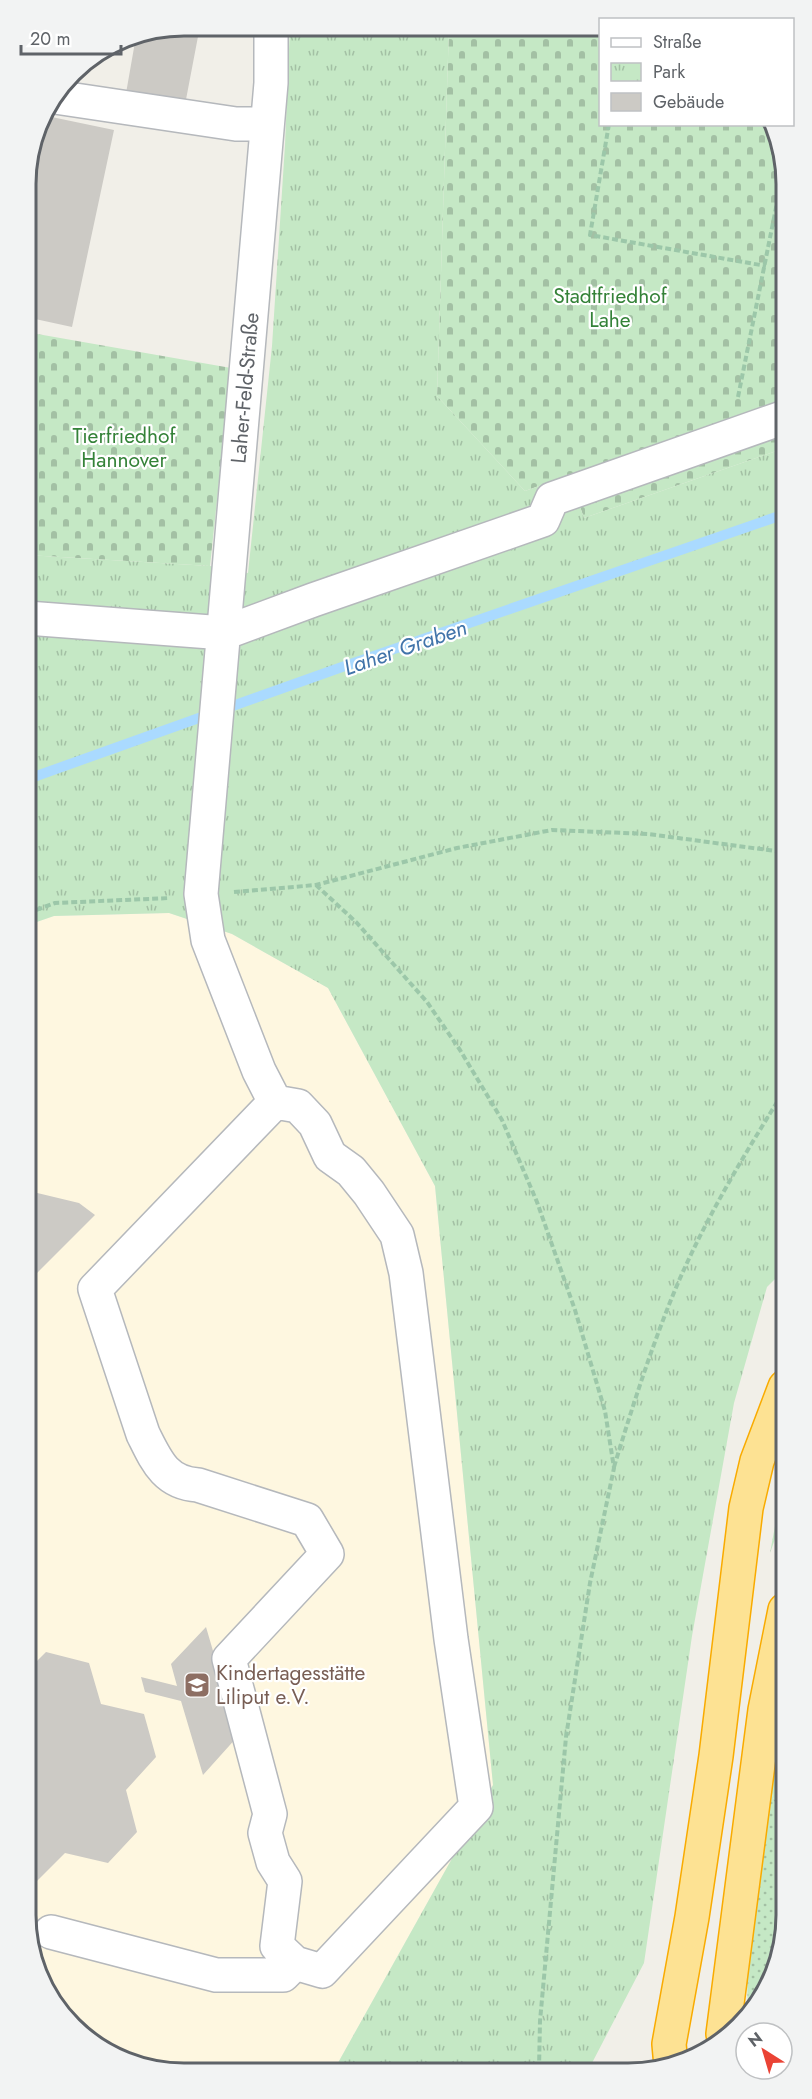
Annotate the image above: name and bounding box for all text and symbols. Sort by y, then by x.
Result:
scale bar [21,18,122,56]
legend [599,18,794,126]
text: 20 m [30,26,70,52]
text: Straße [653,29,701,55]
text: Park [653,59,685,85]
text: Gebäude [653,89,724,115]
park label: Stadtfriedhof Lahe [553,281,668,335]
street label: Laher-Feld-Straße [223,311,267,465]
park label: Tierfriedhof Hannover [72,421,177,475]
water label: Laher Graben [339,611,471,683]
place label: Kindertagesstätte Liliput e.V. [216,1658,365,1712]
school or university icon: Kindertagesstätte Liliput e.V. [182,1670,212,1700]
north arrow [734,2021,794,2081]
text: N [743,2026,767,2052]

